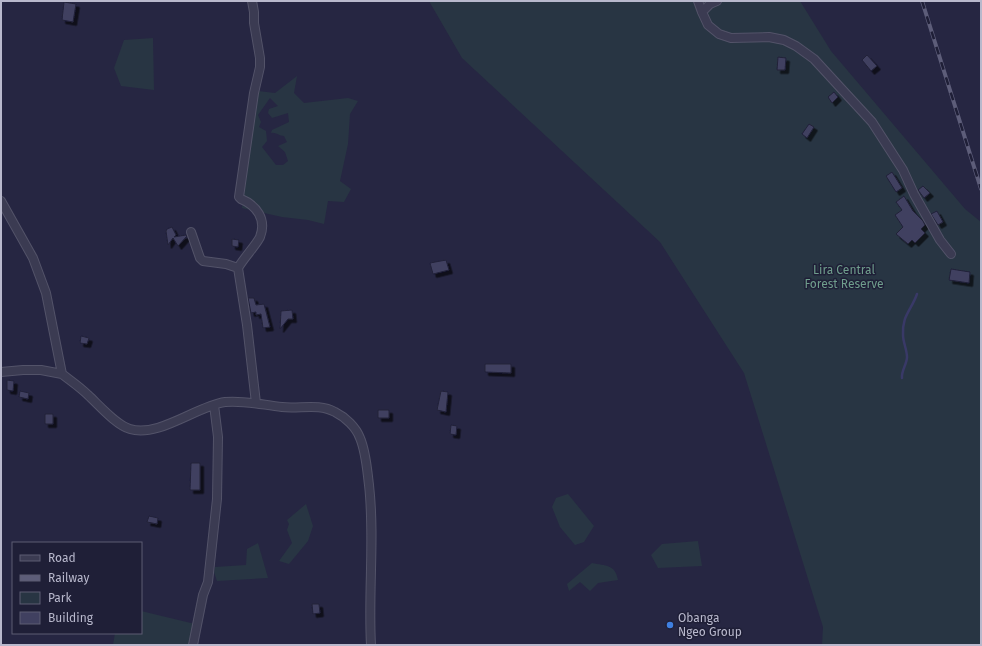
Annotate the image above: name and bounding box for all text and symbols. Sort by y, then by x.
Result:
park label: Lira Central Forest Reserve [804,263,884,291]
legend [12,542,142,634]
text: Road [48,551,76,565]
text: Railway [48,571,89,585]
text: Park [48,591,72,605]
text: Building [48,611,94,625]
place label: Obanga Ngeo Group [678,611,742,639]
marker: Obanga Ngeo Group [665,620,675,630]

